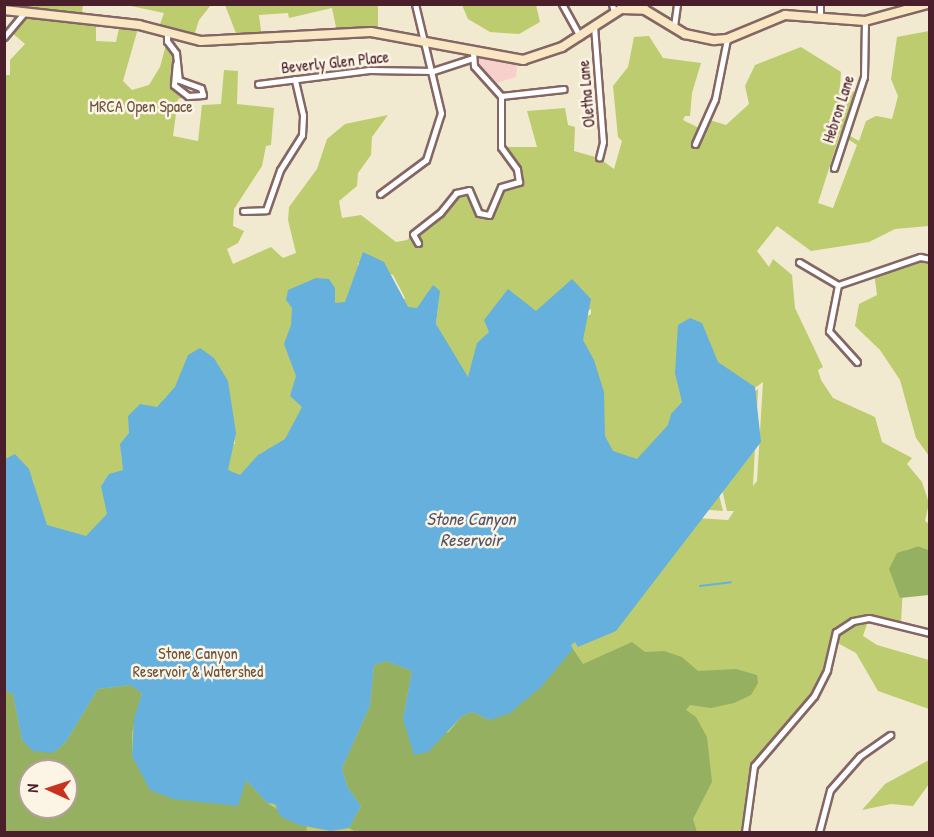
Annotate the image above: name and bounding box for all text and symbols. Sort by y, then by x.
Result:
street label: Beverly Glen Place [280,47,390,77]
street label: Oletha Lane [573,60,599,128]
street label: Hebron Lane [818,73,858,145]
park label: MRCA Open Space [89,96,193,116]
water label: Stone Canyon Reservoir [426,509,516,552]
park label: Stone Canyon Reservoir & Watershed [133,643,263,681]
north arrow [18,759,78,819]
text: N [21,783,43,793]

